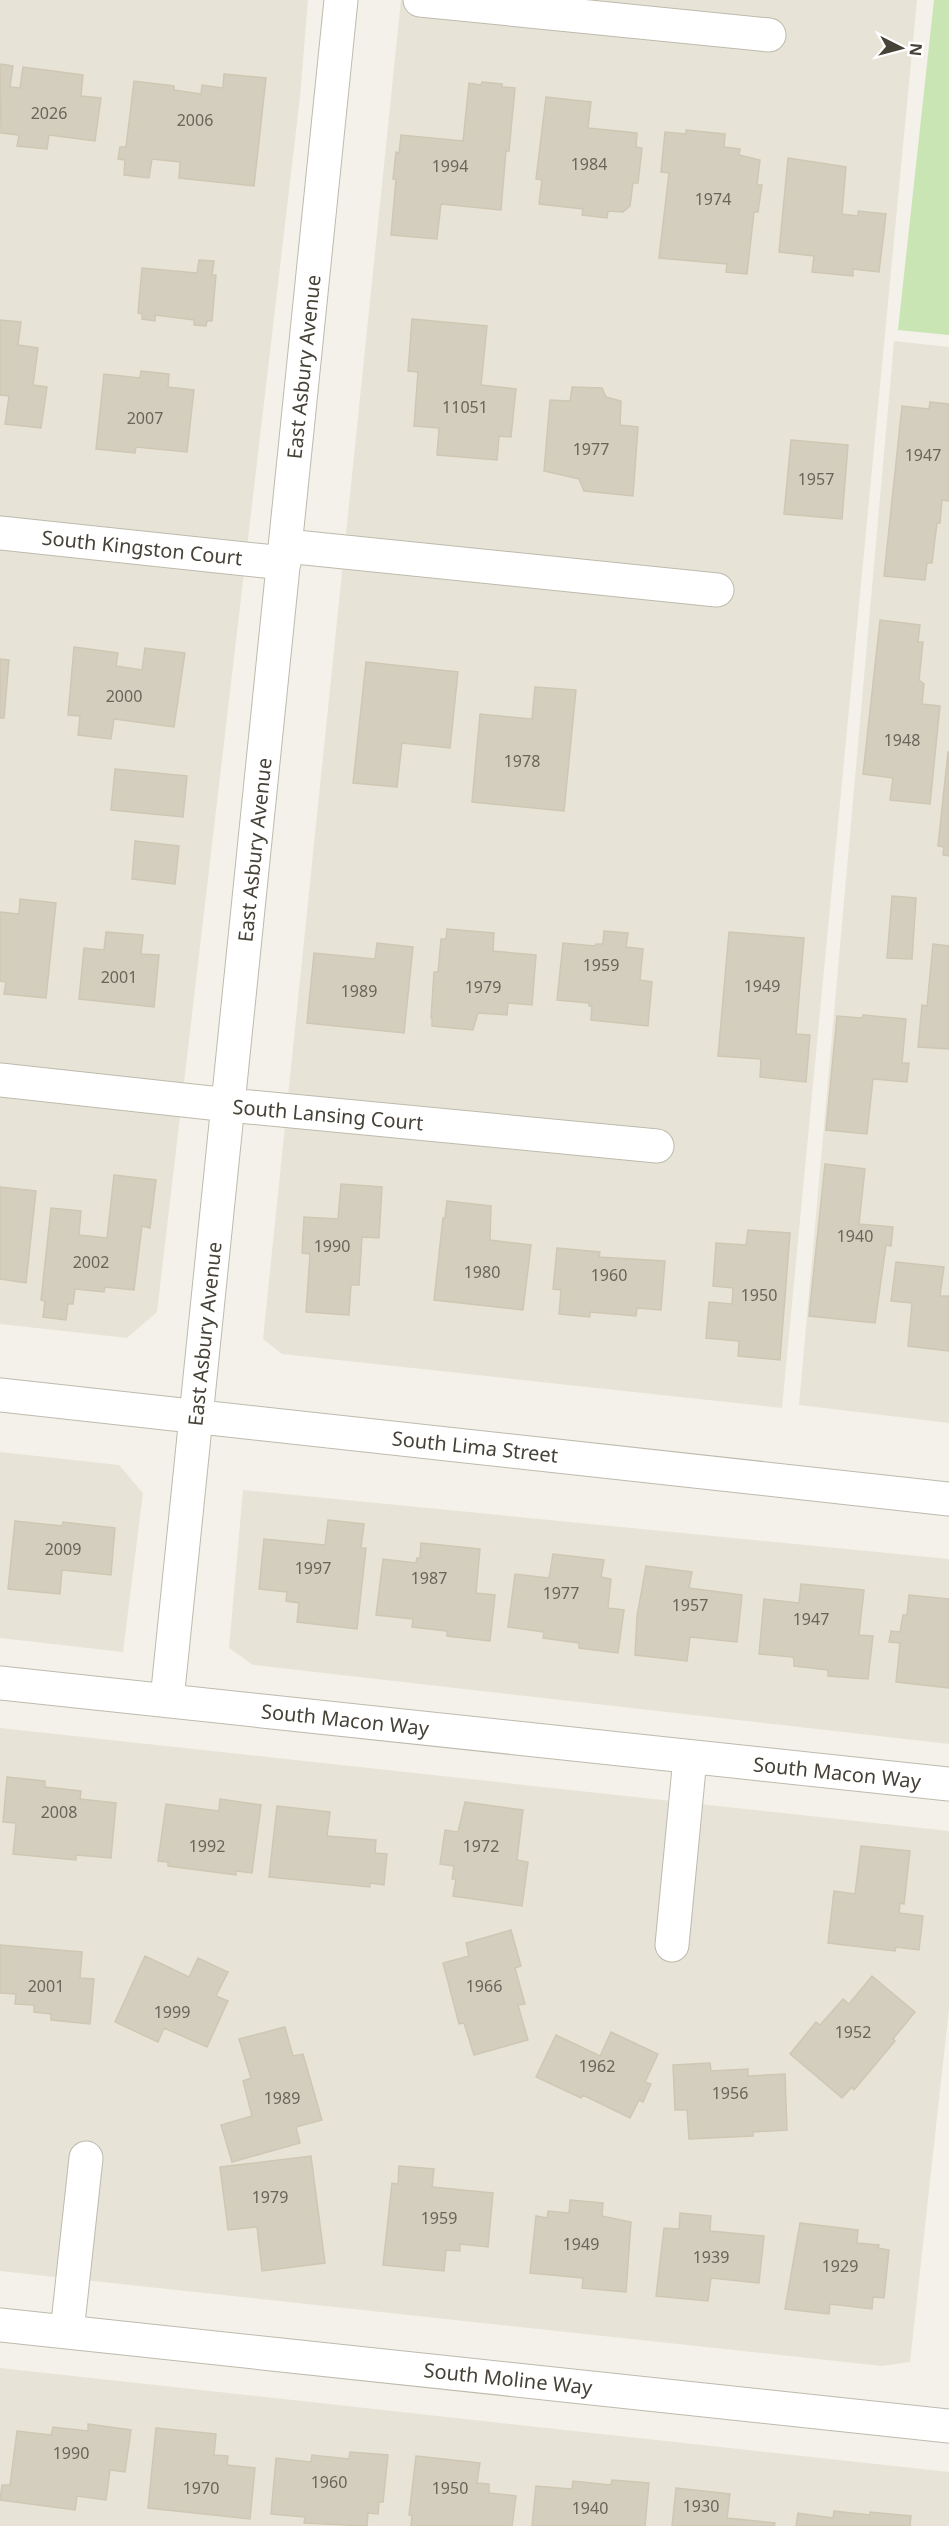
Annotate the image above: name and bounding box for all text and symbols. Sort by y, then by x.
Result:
north arrow [871,18,931,78]
text: N [904,42,928,57]
house number: 2026 [31,102,67,124]
house number: 2006 [177,109,213,131]
house number: 1984 [571,153,607,175]
house number: 1994 [432,155,468,177]
house number: 1974 [695,188,731,210]
street label: East Asbury Avenue [280,273,327,460]
house number: 11051 [442,396,488,418]
house number: 2007 [127,407,163,429]
house number: 1977 [573,438,609,460]
house number: 1947 [905,444,941,466]
house number: 1957 [798,468,834,490]
street label: South Kingston Court [40,524,244,571]
house number: 2000 [106,685,142,707]
house number: 1948 [884,729,920,751]
house number: 1978 [504,750,540,772]
street label: East Asbury Avenue [231,756,278,943]
house number: 1959 [583,954,619,976]
house number: 2001 [101,966,137,988]
house number: 1949 [744,975,780,997]
house number: 1979 [465,976,501,998]
house number: 1989 [341,980,377,1002]
street label: South Lansing Court [231,1093,425,1136]
house number: 1940 [837,1225,873,1247]
house number: 1990 [314,1235,350,1257]
street label: East Asbury Avenue [181,1240,228,1427]
house number: 2002 [73,1251,109,1273]
house number: 1980 [464,1261,500,1283]
house number: 1960 [591,1264,627,1286]
house number: 1950 [741,1284,777,1306]
street label: South Lima Street [391,1424,559,1469]
house number: 2009 [45,1538,81,1560]
house number: 1997 [295,1557,331,1579]
house number: 1987 [411,1567,447,1589]
house number: 1977 [543,1582,579,1604]
house number: 1957 [672,1594,708,1616]
house number: 1947 [793,1608,829,1630]
street label: South Macon Way [260,1697,431,1742]
street label: South Macon Way [752,1750,923,1795]
house number: 2008 [41,1801,77,1823]
house number: 1992 [189,1835,225,1857]
house number: 1972 [463,1835,499,1857]
house number: 2001 [28,1975,64,1997]
house number: 1966 [466,1975,502,1997]
house number: 1999 [154,2001,190,2023]
house number: 1952 [835,2021,871,2043]
house number: 1962 [579,2055,615,2077]
house number: 1956 [712,2082,748,2104]
house number: 1989 [264,2087,300,2109]
house number: 1979 [252,2186,288,2208]
house number: 1959 [421,2207,457,2229]
house number: 1949 [563,2233,599,2255]
house number: 1939 [693,2246,729,2268]
house number: 1929 [822,2255,858,2277]
street label: South Moline Way [422,2356,594,2401]
house number: 1990 [53,2442,89,2464]
house number: 1960 [311,2471,347,2493]
house number: 1970 [183,2477,219,2499]
house number: 1950 [432,2477,468,2499]
house number: 1930 [683,2495,719,2517]
house number: 1940 [572,2497,608,2519]

